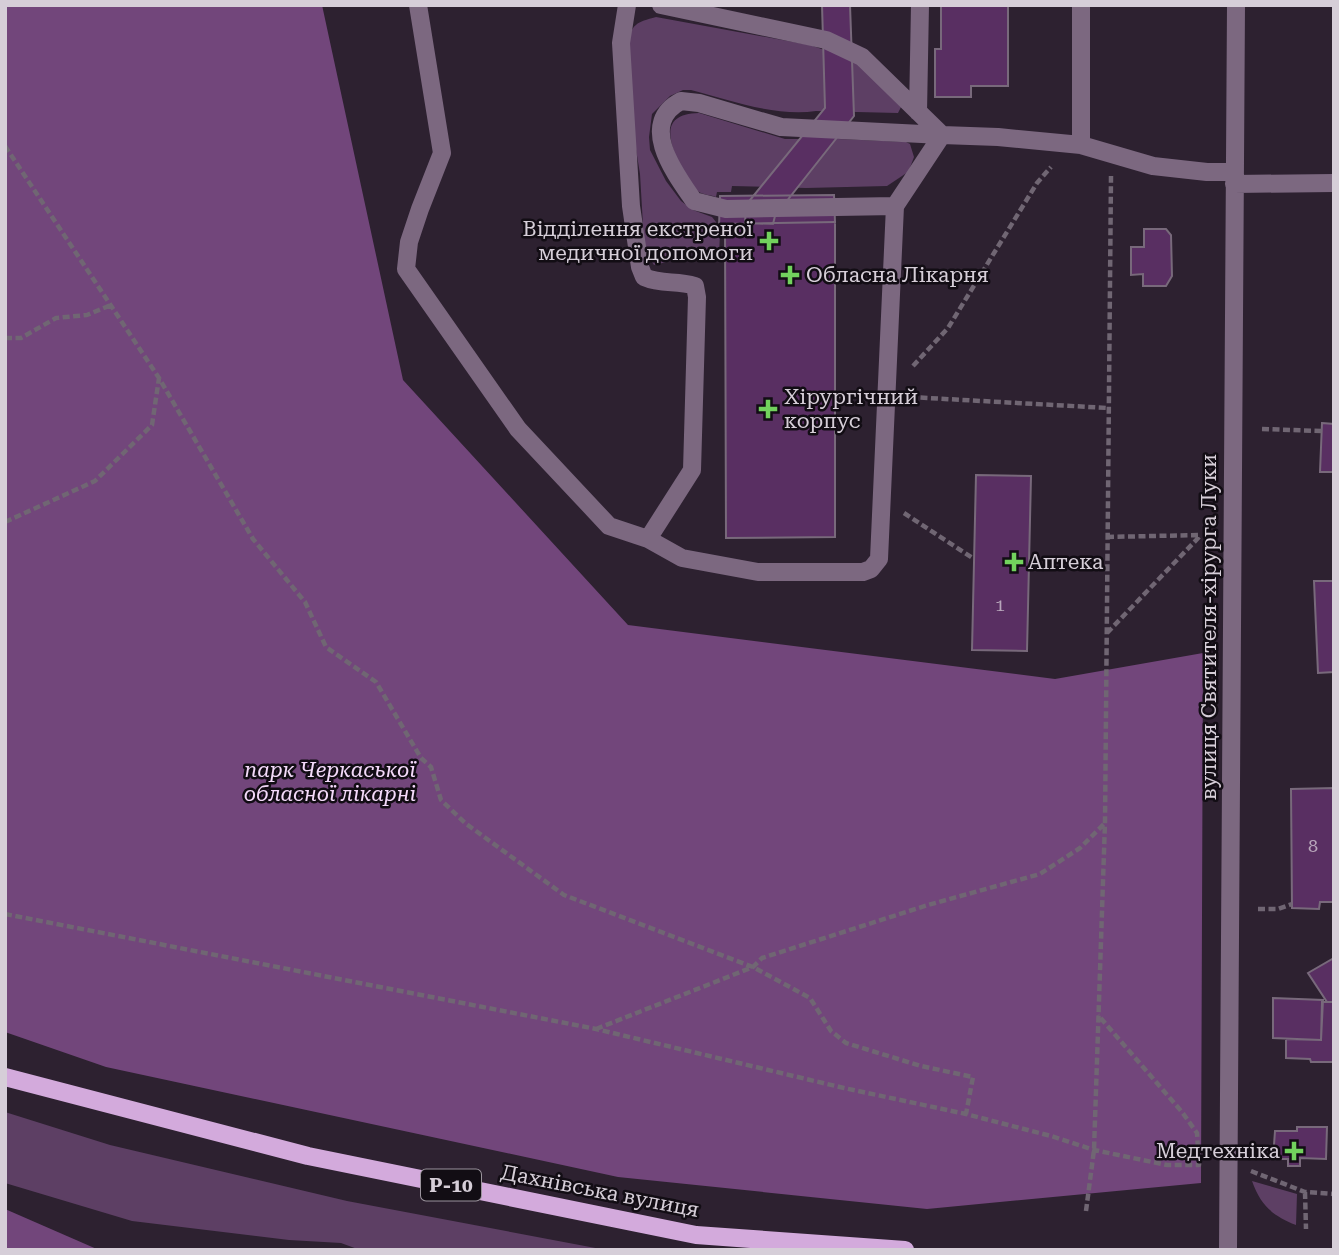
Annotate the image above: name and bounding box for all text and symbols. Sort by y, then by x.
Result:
place label: Відділення екстреної медичної допомоги [523,217,753,265]
marker: Відділення екстреної медичної допомоги [759,231,779,251]
place label: Обласна Лікарня [806,263,989,287]
marker: Обласна Лікарня [780,265,800,285]
place label: Хірургічний корпус [784,385,918,433]
marker: Хірургічний корпус [758,399,778,419]
street label: вулиця Святителя-хірурга Луки [1197,454,1221,800]
place label: Аптека [1028,550,1104,574]
marker: Аптека [1006,554,1022,570]
house number: 1 [995,594,1005,615]
park label: парк Черкаської обласної лікарні [244,758,417,806]
house number: 8 [1308,835,1318,856]
place label: Медтехніка [1156,1139,1281,1163]
marker: Медтехніка [1286,1143,1302,1159]
street label: Дахнівська вулиця [499,1160,701,1222]
road number: Р-10 [421,1170,481,1200]

